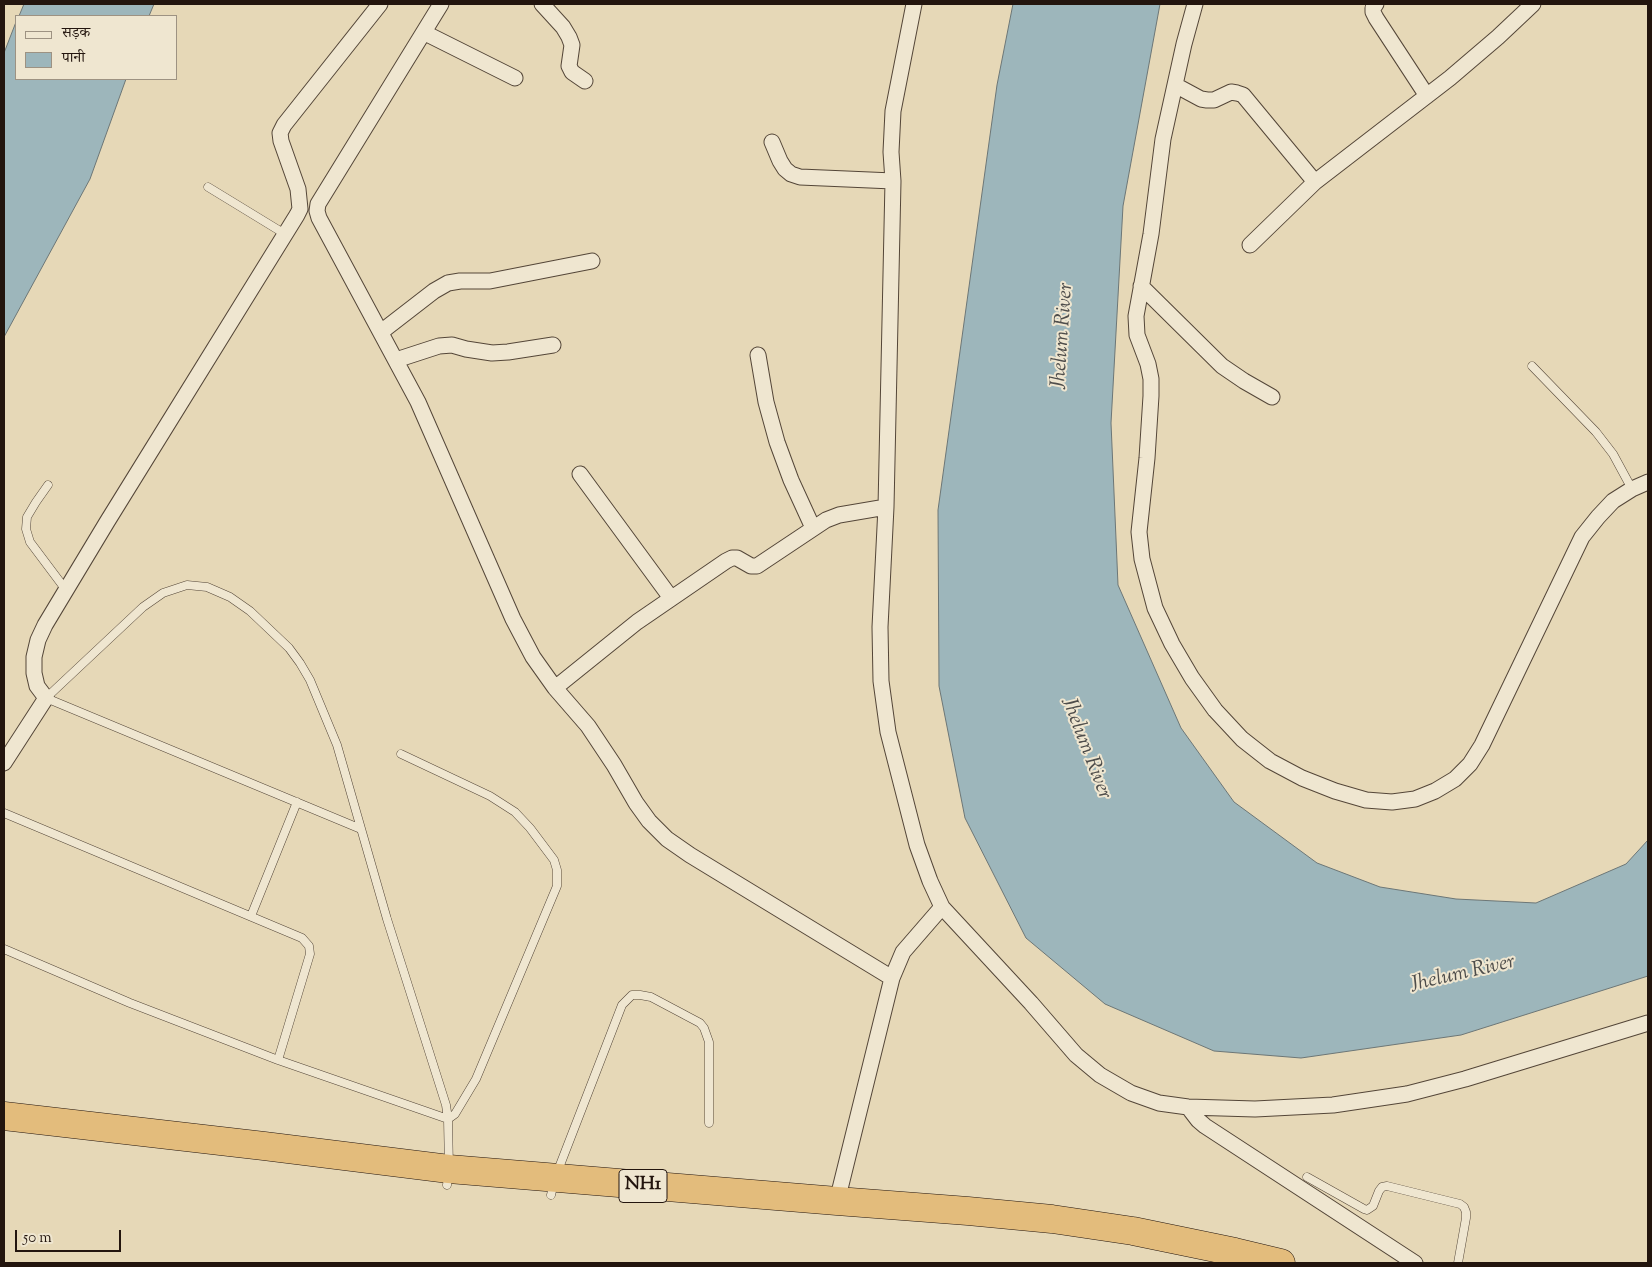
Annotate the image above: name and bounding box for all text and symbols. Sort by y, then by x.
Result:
legend [15,15,178,80]
text: सड़क [62,23,90,44]
text: पानी [62,48,85,69]
water label: Jhelum River [1048,282,1080,390]
water label: Jhelum River [1054,695,1116,803]
water label: Jhelum River [1408,951,1518,999]
road number: NH1 [619,1170,667,1202]
scale bar [18,1220,124,1252]
text: 50 m [23,1228,52,1249]

